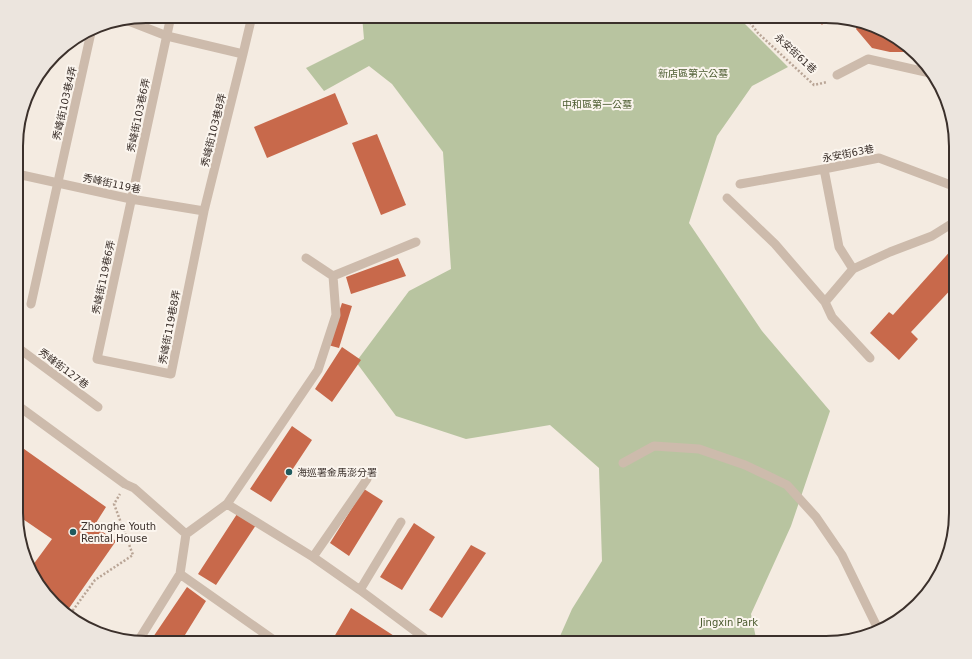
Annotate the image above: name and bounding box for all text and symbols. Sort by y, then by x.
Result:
street label: 永安街61巷 [773,31,819,75]
street label: 秀峰街103巷4弄 [51,65,78,141]
park label: 新店區第六公墓 [658,68,728,79]
street label: 秀峰街103巷6弄 [125,77,152,153]
street label: 秀峰街103巷8弄 [199,92,228,168]
park label: 中和區第一公墓 [562,99,632,110]
street label: 永安街63巷 [821,143,875,164]
street label: 秀峰街119巷 [82,172,142,195]
street label: 秀峰街119巷6弄 [90,239,117,315]
street label: 秀峰街119巷8弄 [157,289,182,365]
street label: 秀峰街127巷 [37,346,91,391]
marker: 海巡署金馬澎分署 [284,467,294,477]
place label: 海巡署金馬澎分署 [297,467,377,478]
place label: Zhonghe Youth Rental House [81,521,156,544]
marker: Zhonghe Youth Rental House [68,527,78,537]
park label: Jingxin Park [699,617,758,628]

